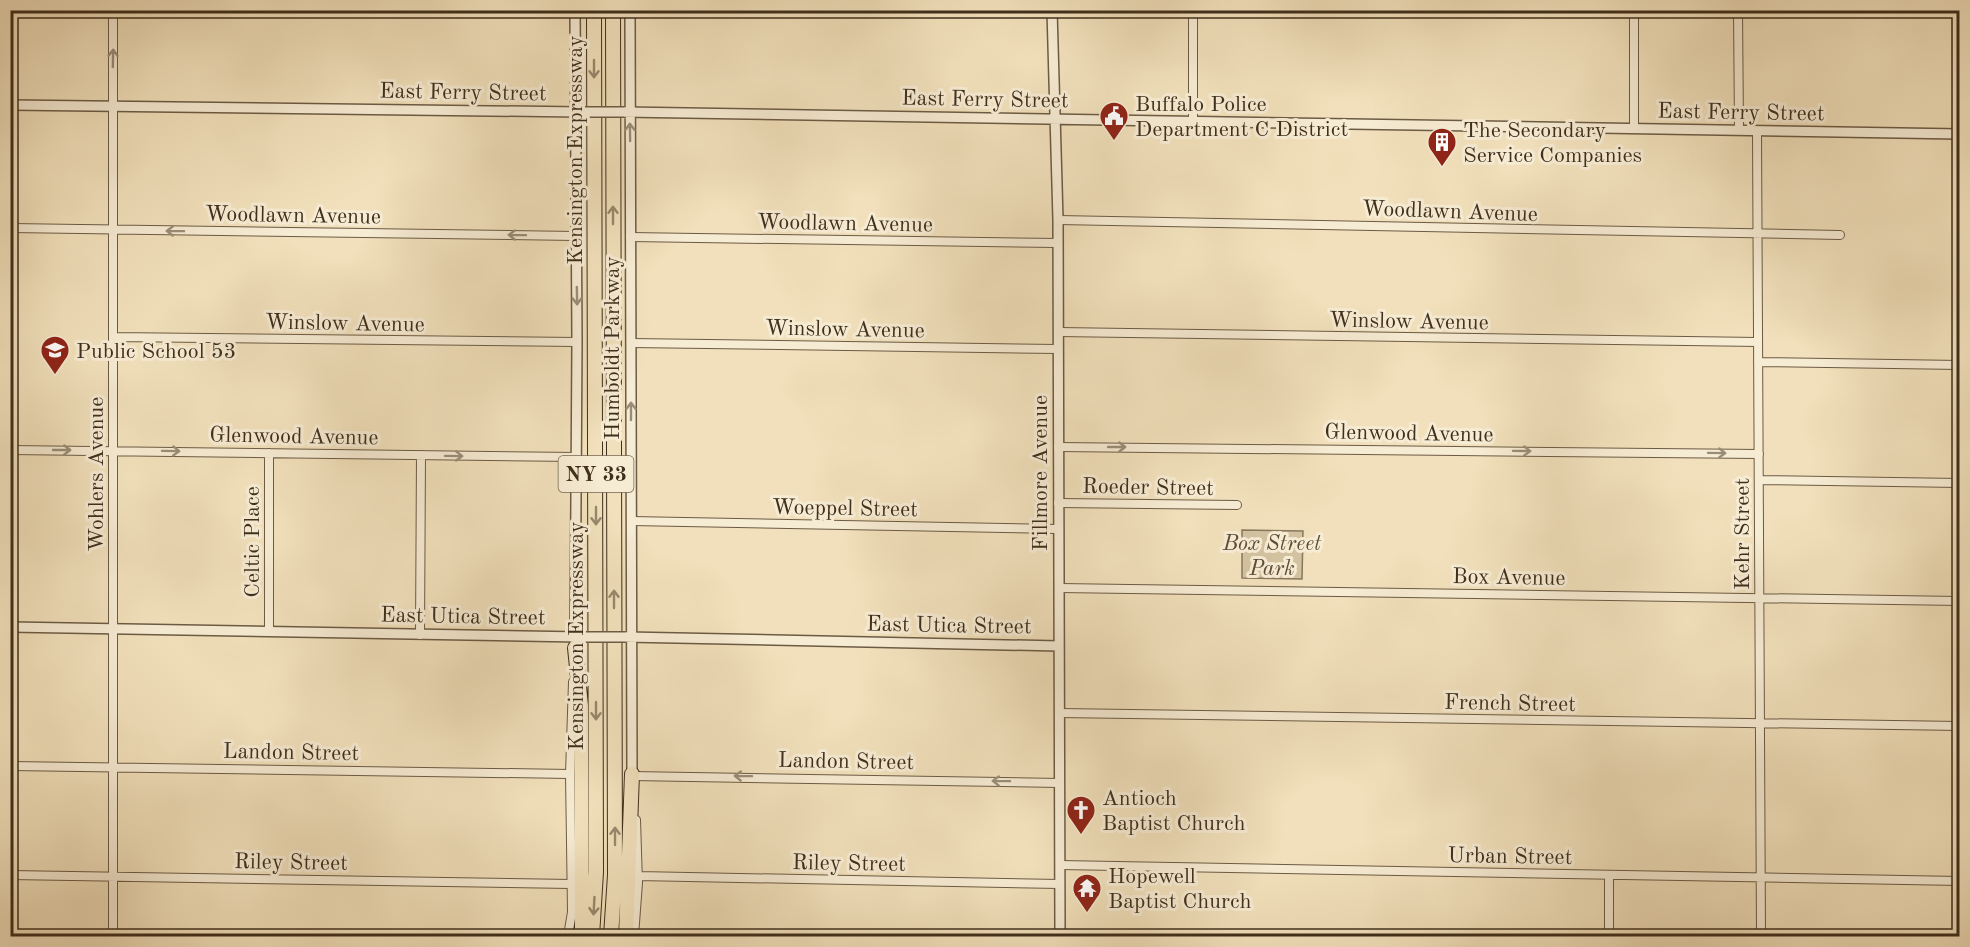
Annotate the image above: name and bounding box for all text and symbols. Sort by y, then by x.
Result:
street label: Kensington Expressway [565,35,587,265]
one-way arrow [107,49,119,69]
one-way arrow [588,58,600,78]
street label: East Ferry Street [379,81,547,105]
street label: East Ferry Street [901,88,1069,112]
place label: Buffalo Police Department C District [1135,94,1348,141]
public building icon: Buffalo Police Department C District [1098,100,1130,142]
street label: East Ferry Street [1657,101,1825,125]
place label: The Secondary Service Companies [1463,120,1642,167]
one-way arrow [624,122,636,142]
building icon: The Secondary Service Companies [1426,126,1458,168]
street label: Woodlawn Avenue [1362,198,1538,226]
street label: Woodlawn Avenue [205,203,381,229]
one-way arrow [607,206,619,226]
street label: Woodlawn Avenue [757,211,933,237]
one-way arrow [166,225,186,237]
one-way arrow [508,229,528,241]
street label: Humboldt Parkway [602,256,624,440]
one-way arrow [571,286,583,306]
street label: Winslow Avenue [1329,310,1489,334]
street label: Winslow Avenue [265,312,425,336]
street label: Winslow Avenue [765,318,925,342]
school or university icon: Public School 53 [39,334,71,376]
place label: Public School 53 [76,341,236,363]
street label: Fillmore Avenue [1030,395,1052,551]
street label: Wohlers Avenue [86,397,108,551]
one-way arrow [625,401,637,421]
street label: Glenwood Avenue [1324,422,1494,446]
street label: Glenwood Avenue [209,425,379,449]
one-way arrow [1106,441,1126,453]
one-way arrow [51,444,71,456]
one-way arrow [161,445,181,457]
one-way arrow [1511,445,1531,457]
one-way arrow [1706,447,1726,459]
one-way arrow [443,450,463,461]
road number: NY 33 [558,456,634,492]
street label: Roeder Street [1082,476,1214,500]
street label: Kehr Street [1732,478,1754,590]
street label: Celtic Place [242,486,264,598]
street label: Woeppel Street [772,497,918,521]
one-way arrow [590,505,602,525]
street label: Kensington Expressway [566,521,588,751]
park label: Box Street Park [1222,533,1322,580]
street label: Box Avenue [1452,566,1566,590]
one-way arrow [608,590,620,610]
street label: East Utica Street [380,605,546,629]
street label: East Utica Street [866,614,1032,638]
street label: French Street [1444,692,1576,716]
one-way arrow [590,700,602,720]
street label: Landon Street [223,741,359,765]
street label: Landon Street [778,750,914,774]
one-way arrow [734,770,754,782]
one-way arrow [992,775,1012,787]
place label: Antioch Baptist Church [1102,788,1246,835]
church icon: Antioch Baptist Church [1065,794,1097,836]
one-way arrow [609,827,621,847]
street label: Urban Street [1447,845,1572,869]
street label: Riley Street [234,851,348,875]
street label: Riley Street [792,852,906,876]
place label: Hopewell Baptist Church [1108,866,1252,913]
temple icon: Hopewell Baptist Church [1071,872,1103,914]
one-way arrow [589,895,600,915]

